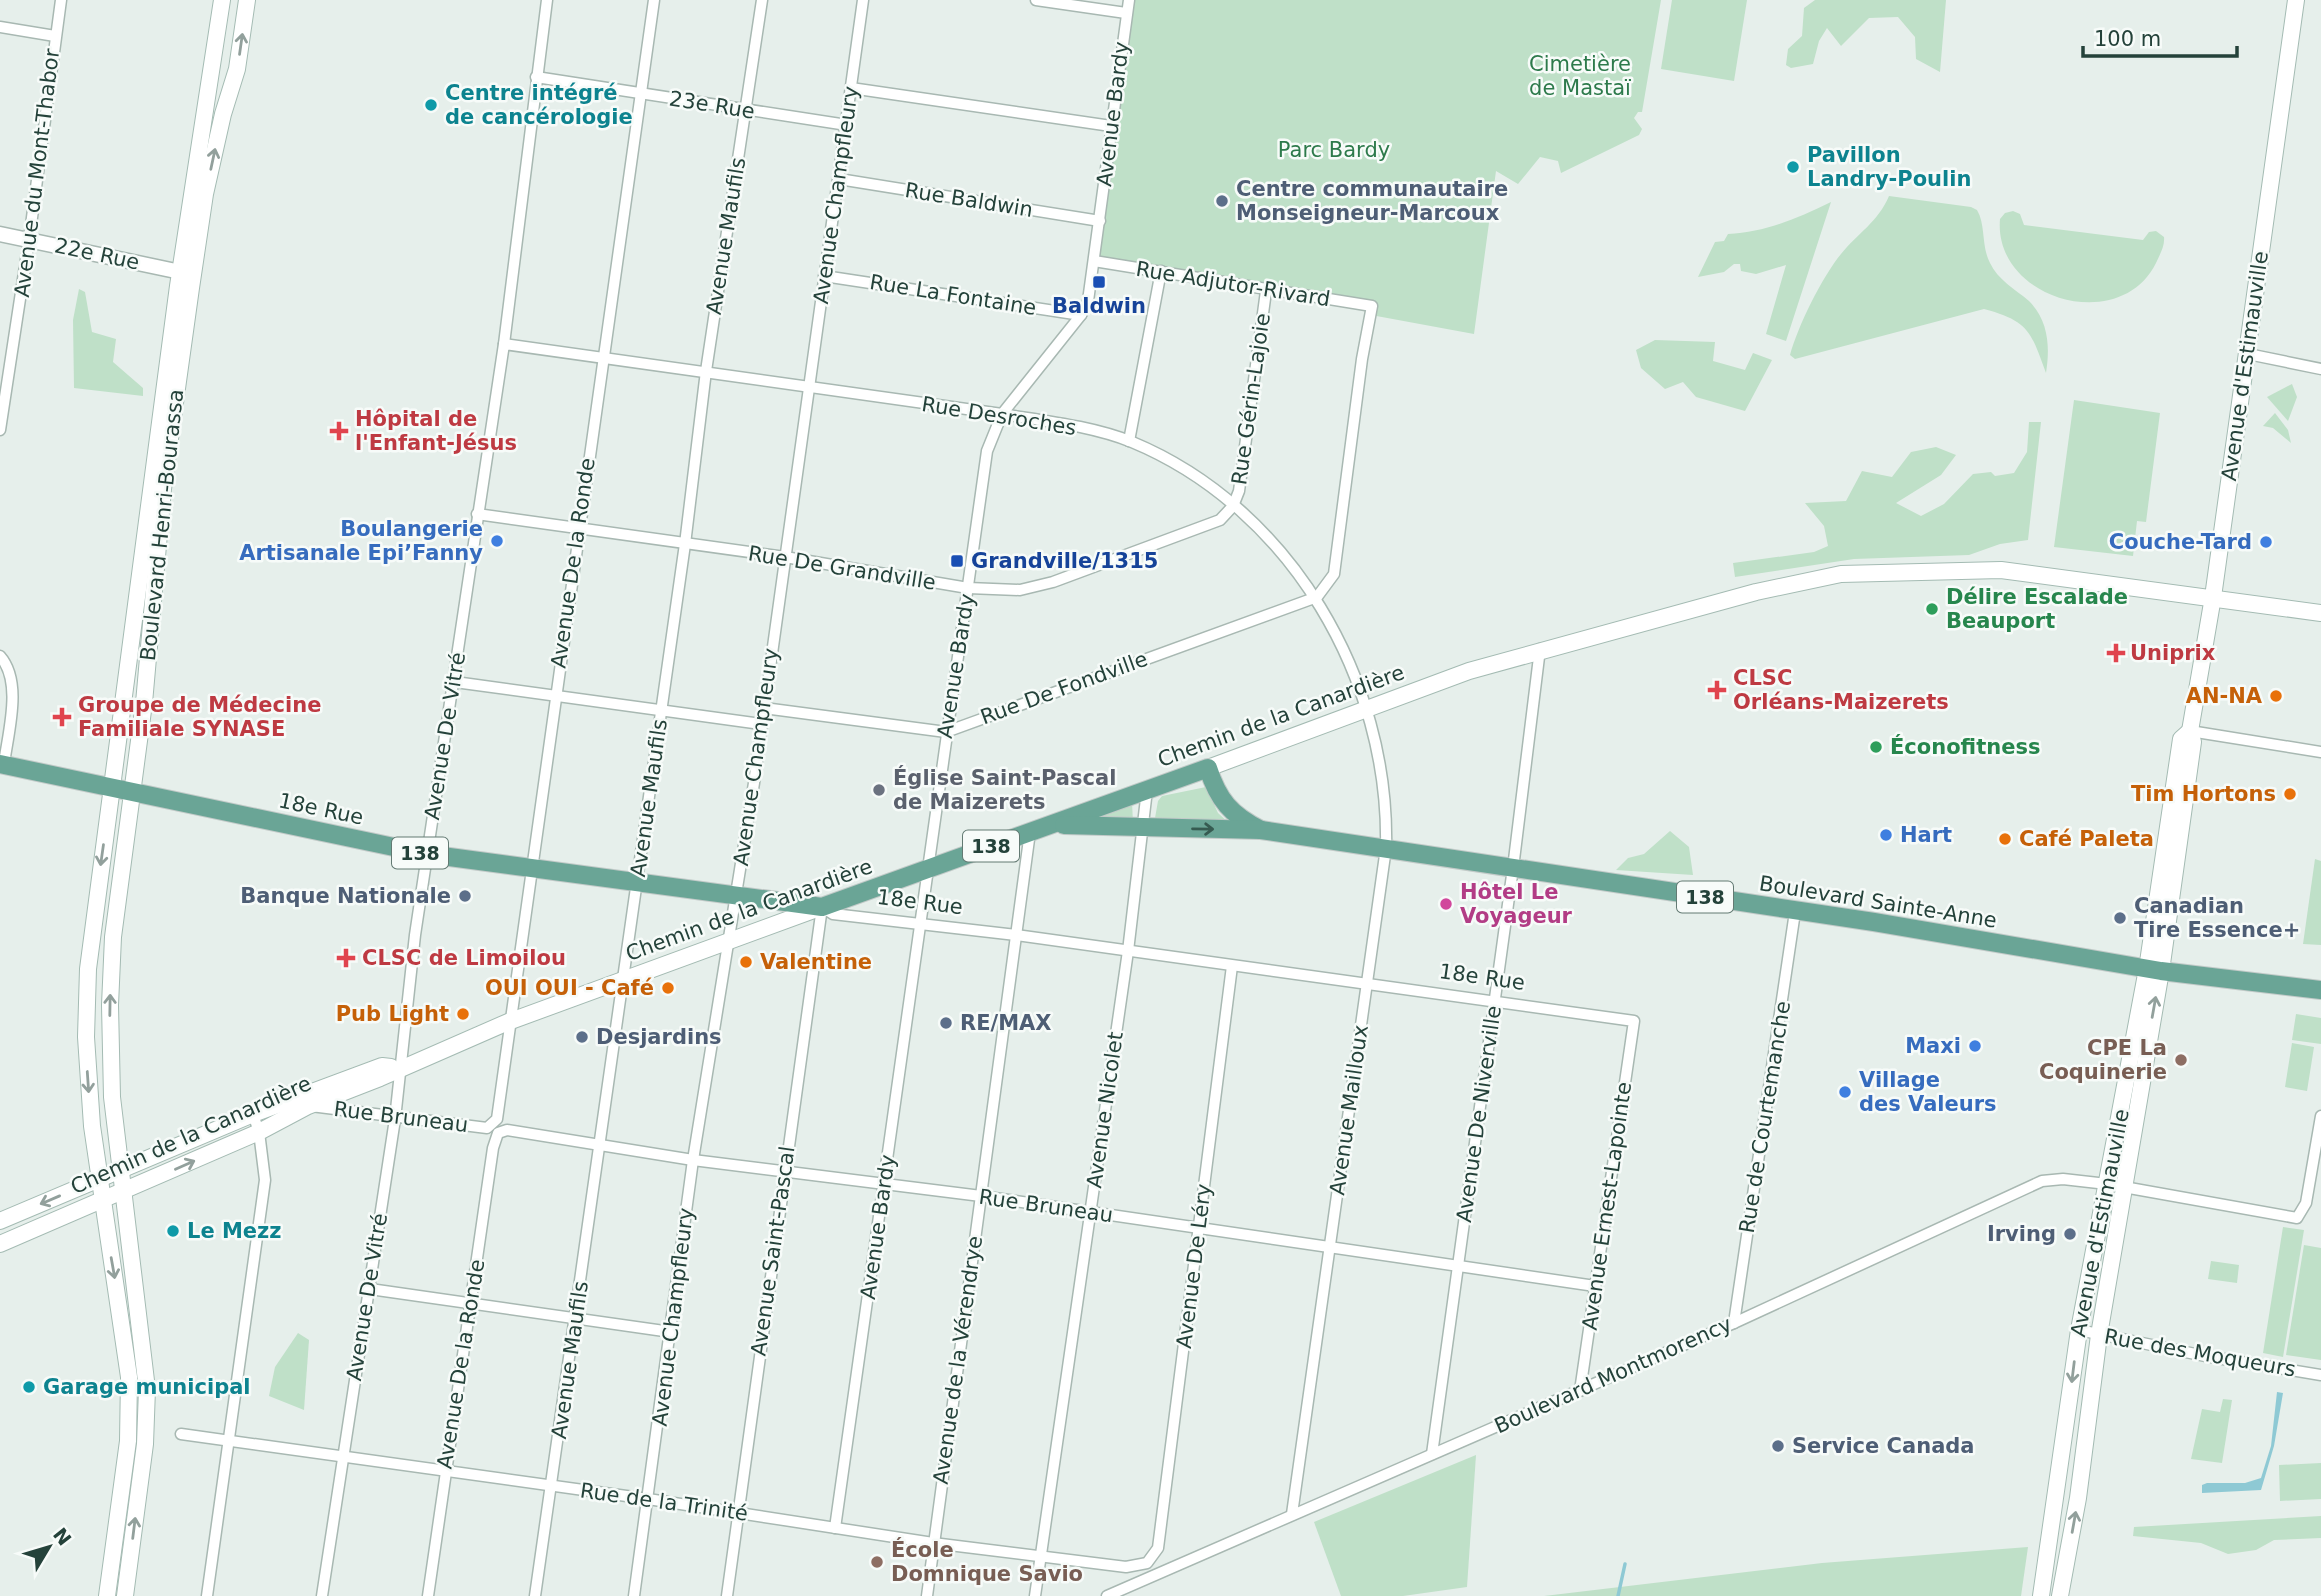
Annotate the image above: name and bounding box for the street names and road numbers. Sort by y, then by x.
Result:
street label: Avenue Bardy [1092,40,1134,188]
street label: Avenue du Mont-Thabor [10,47,64,299]
street label: Avenue Champfleury [809,84,863,306]
street label: 23e Rue [668,86,756,124]
street label: Avenue Maufils [702,156,750,316]
street label: Rue Baldwin [903,178,1035,222]
street label: 22e Rue [52,233,142,275]
street label: Avenue d'Estimauville [2217,250,2273,482]
street label: Rue Adjutor-Rivard [1134,257,1332,311]
street label: Rue La Fontaine [868,270,1038,320]
street label: Rue Gérin-Lajoie [1227,312,1275,486]
street label: Boulevard Henri-Bourassa [136,388,188,662]
street label: Rue Desroches [920,392,1078,440]
street label: Avenue De la Ronde [546,456,600,670]
street label: Rue De Grandville [746,541,938,595]
street label: Avenue Bardy [933,592,979,740]
street label: Avenue Champfleury [729,646,783,868]
street label: Rue De Fondville [977,647,1151,729]
street label: Avenue De Vitré [420,650,470,822]
street label: Chemin de la Canardière [1154,660,1408,772]
street label: Avenue Maufils [626,718,672,878]
street label: 18e Rue [276,788,366,830]
road number: 138 [963,831,1019,862]
road number: 138 [392,838,448,868]
street label: Chemin de la Canardière [622,854,876,966]
street label: Boulevard Sainte-Anne [1757,871,1999,933]
road number: 138 [1677,882,1733,912]
street label: 18e Rue [876,885,964,919]
street label: 18e Rue [1438,959,1526,995]
street label: Rue de Courtemanche [1735,999,1795,1235]
street label: Avenue De Niverville [1452,1004,1506,1224]
street label: Avenue Mailloux [1325,1023,1373,1197]
street label: Avenue Nicolet [1082,1030,1128,1190]
street label: Chemin de la Canardière [67,1071,315,1199]
street label: Avenue Ernest-Lapointe [1578,1080,1636,1332]
street label: Rue Bruneau [332,1097,470,1137]
street label: Avenue d'Estimauville [2066,1107,2134,1339]
street label: Avenue Saint-Pascal [746,1145,800,1357]
street label: Avenue Bardy [856,1153,900,1301]
street label: Avenue De Léry [1172,1182,1216,1350]
street label: Rue Bruneau [977,1185,1115,1227]
street label: Avenue Champfleury [648,1206,698,1428]
street label: Avenue De Vitré [342,1211,392,1383]
street label: Avenue de la Vérendrye [929,1234,987,1486]
street label: Avenue De la Ronde [433,1257,489,1471]
street label: Avenue Maufils [547,1280,593,1440]
street label: Boulevard Montmorency [1491,1312,1735,1438]
street label: Rue des Moqueurs [2102,1324,2298,1382]
street label: Rue de la Trinité [578,1478,750,1526]

